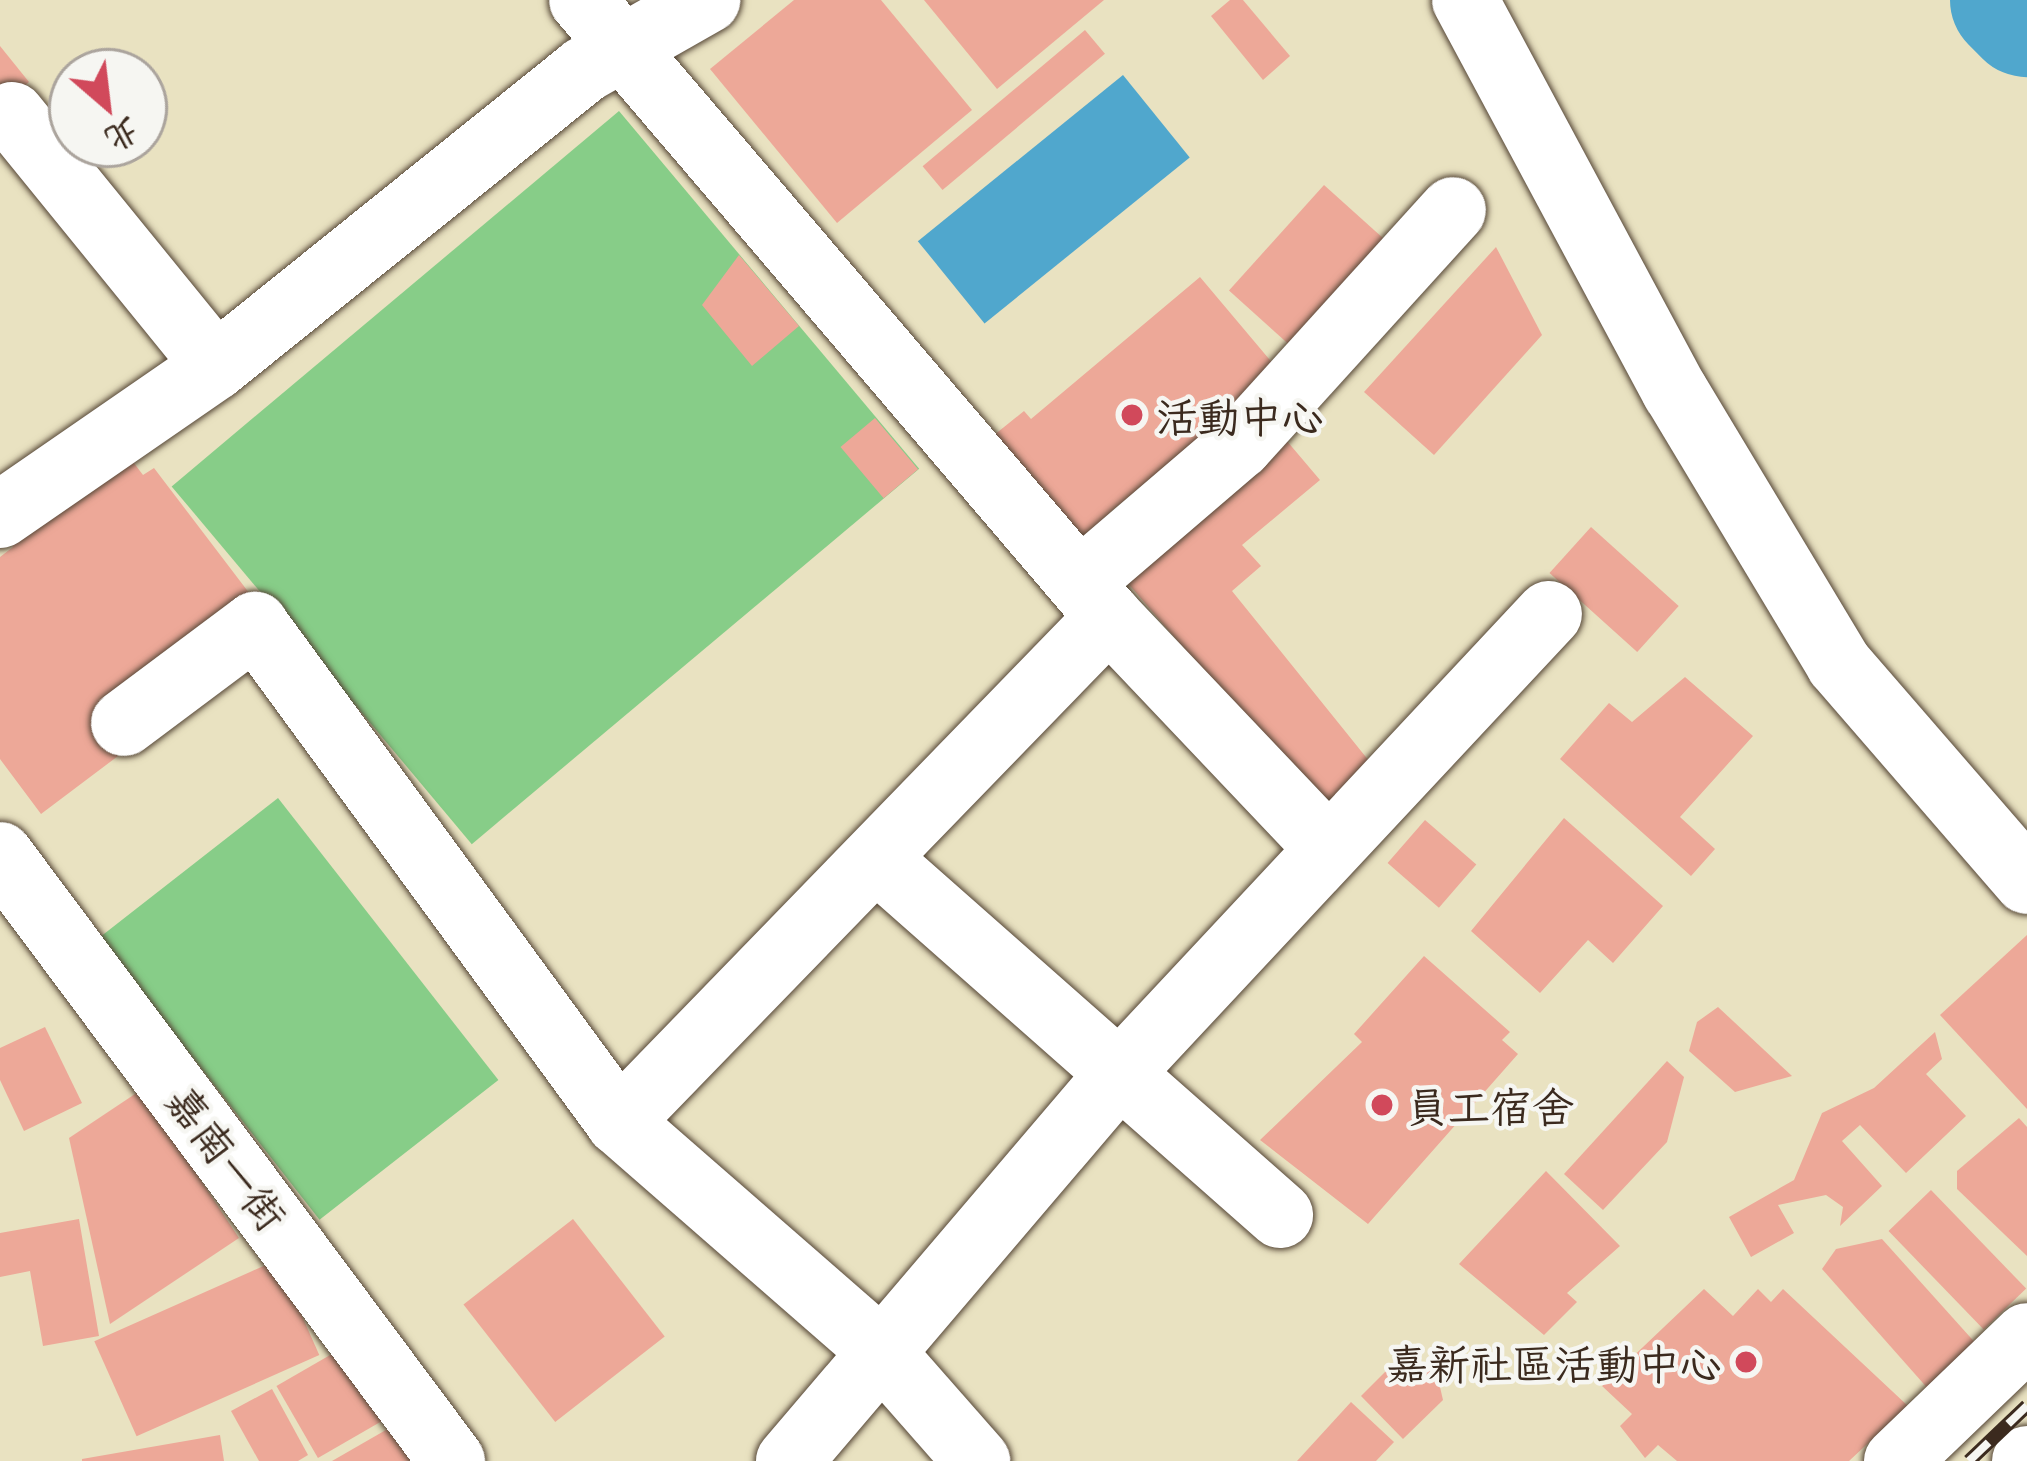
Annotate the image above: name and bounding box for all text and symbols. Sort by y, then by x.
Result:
north arrow [48,48,168,168]
text: 北 [97,107,150,167]
place label: 活動中心 [1156,390,1324,440]
marker: 活動中心 [1119,402,1145,428]
street label: 嘉南一街 [157,1075,299,1239]
place label: 員工宿舍 [1406,1080,1574,1130]
marker: 員工宿舍 [1369,1092,1395,1118]
place label: 嘉新社區活動中心 [1386,1337,1722,1387]
marker: 嘉新社區活動中心 [1733,1349,1759,1375]

